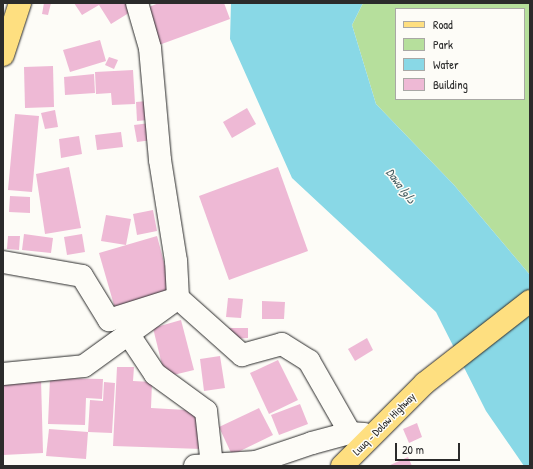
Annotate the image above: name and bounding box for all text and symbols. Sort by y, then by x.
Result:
legend [395,8,525,100]
text: Road [433,16,453,33]
text: Park [433,36,453,53]
text: Water [433,56,459,73]
text: Building [433,76,468,93]
water label: Dawa داوا [383,165,419,207]
street label: Luuq - Dolow Highway [350,390,418,458]
scale bar [397,435,462,461]
text: 20 m [402,441,424,458]

